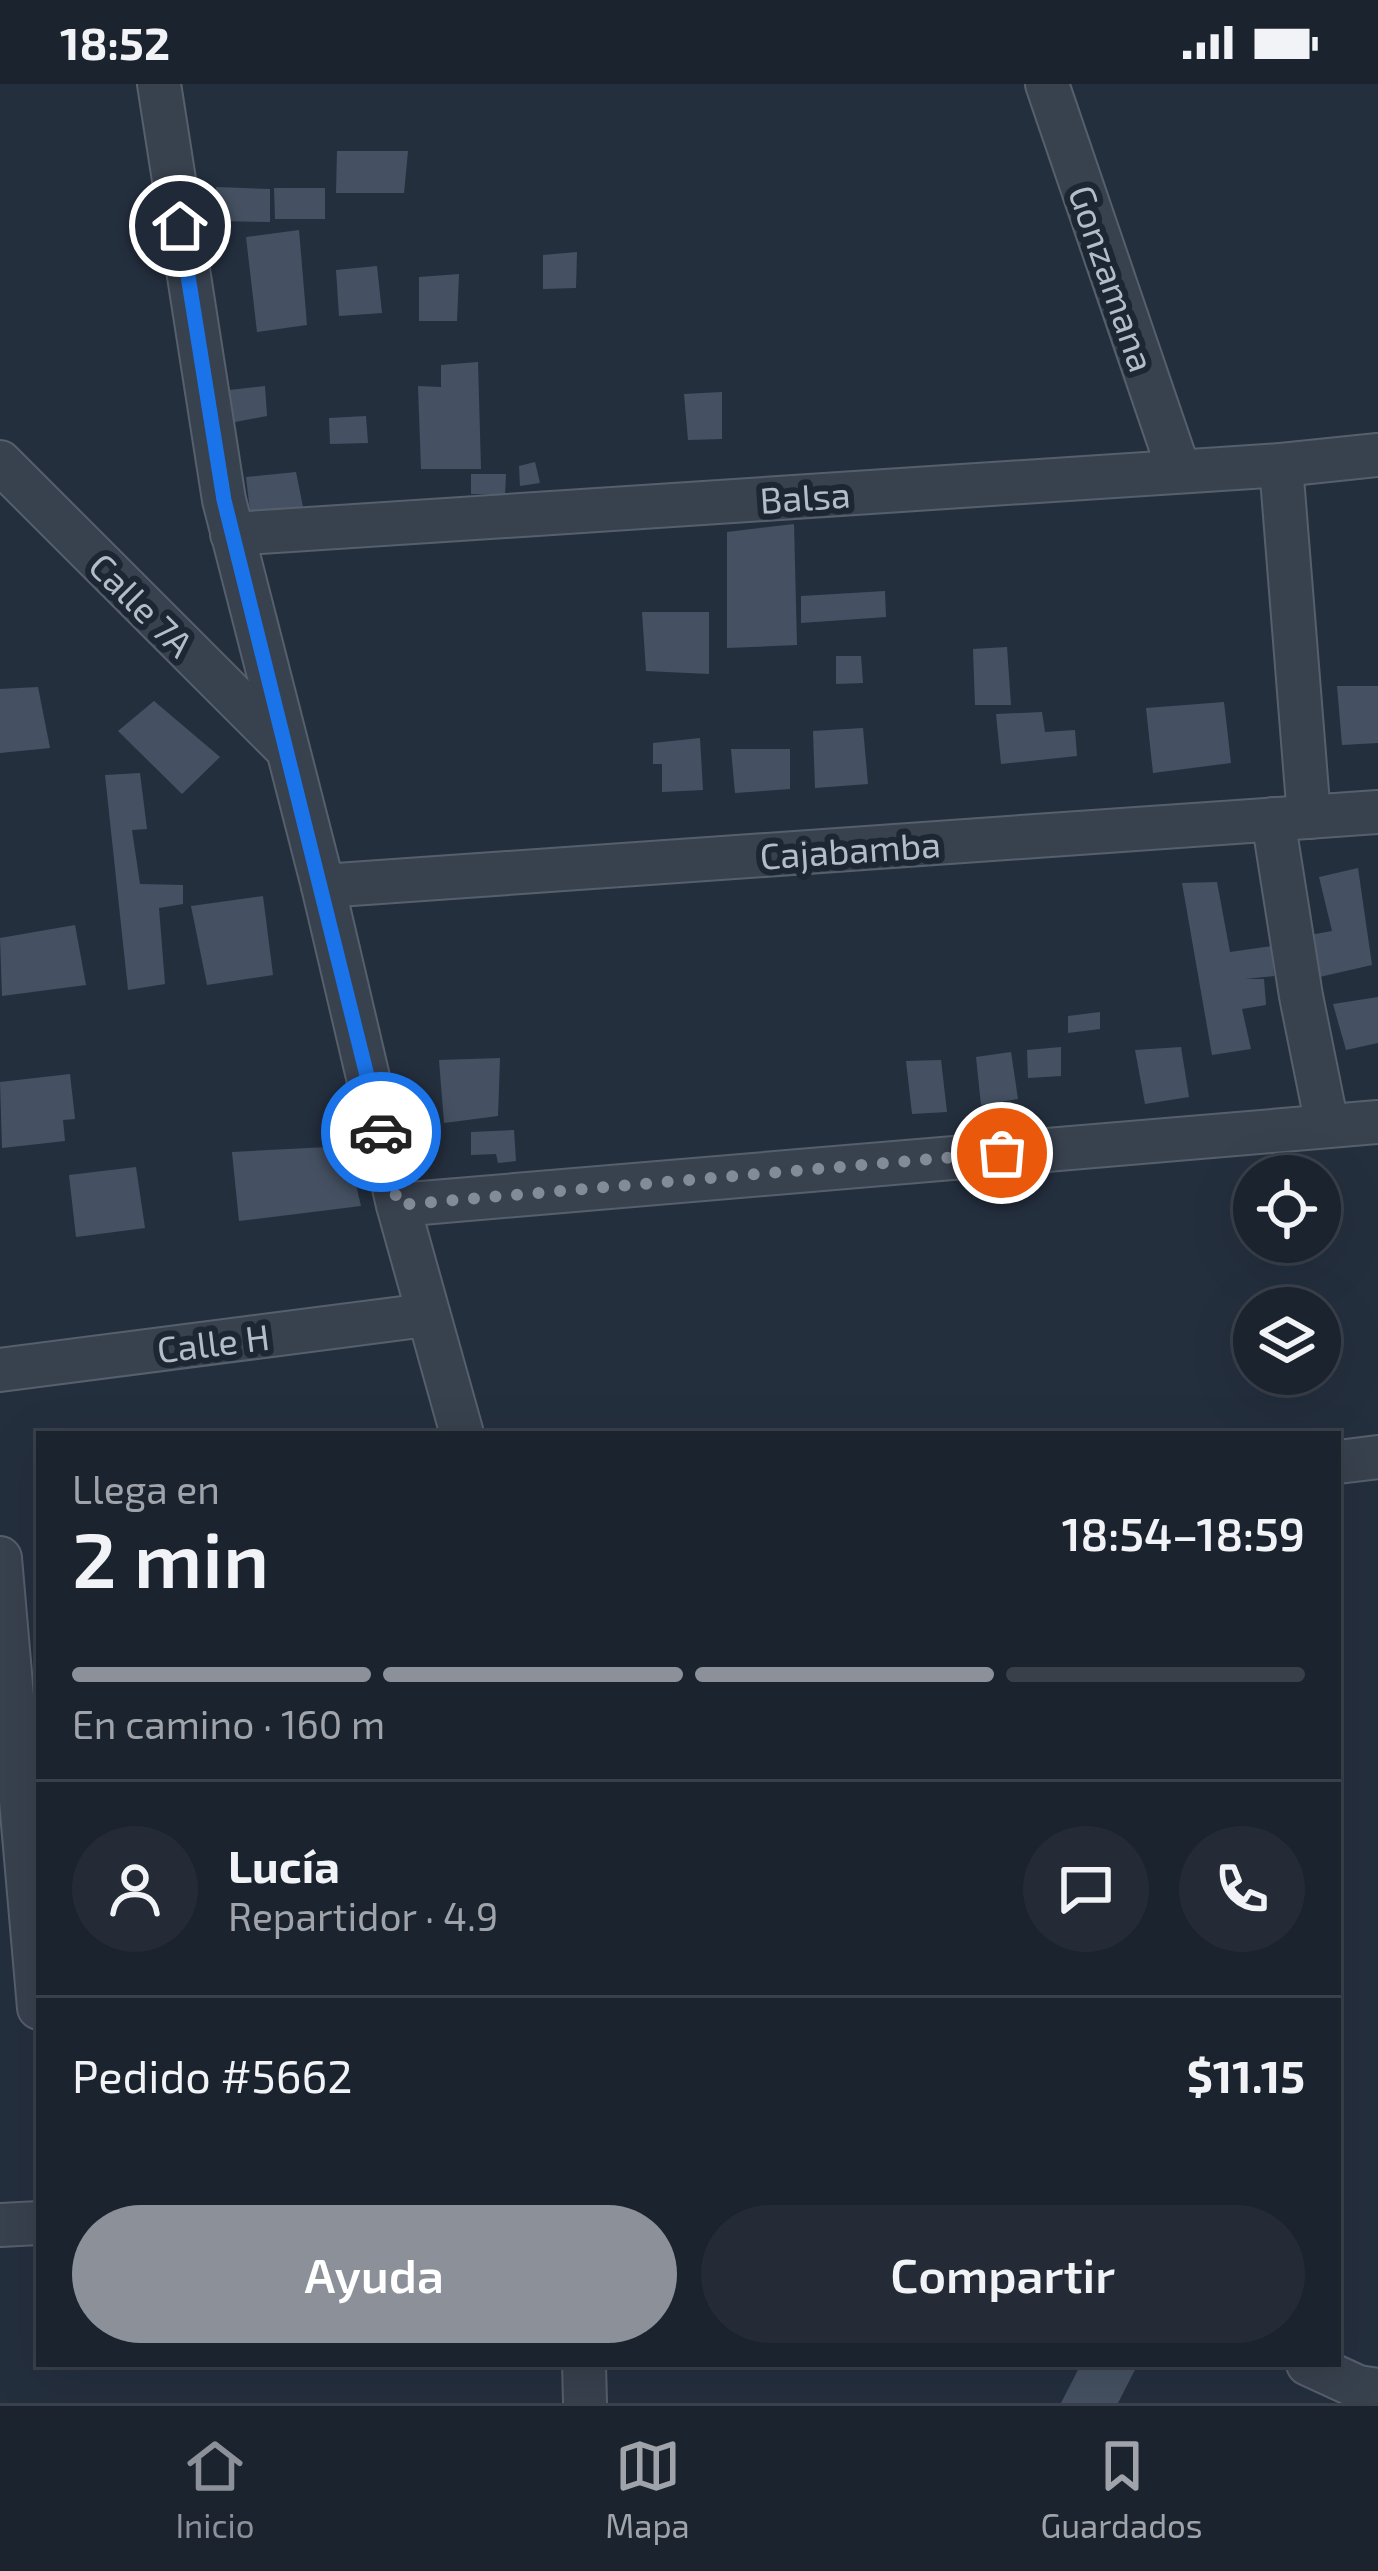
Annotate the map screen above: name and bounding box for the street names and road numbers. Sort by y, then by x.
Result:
street label: Gonzamana [1061,179,1165,377]
street label: Balsa [758,471,852,521]
street label: Calle 7A [81,543,203,665]
street label: Cajabamba [758,821,942,877]
street label: Calle H [154,1314,272,1370]

